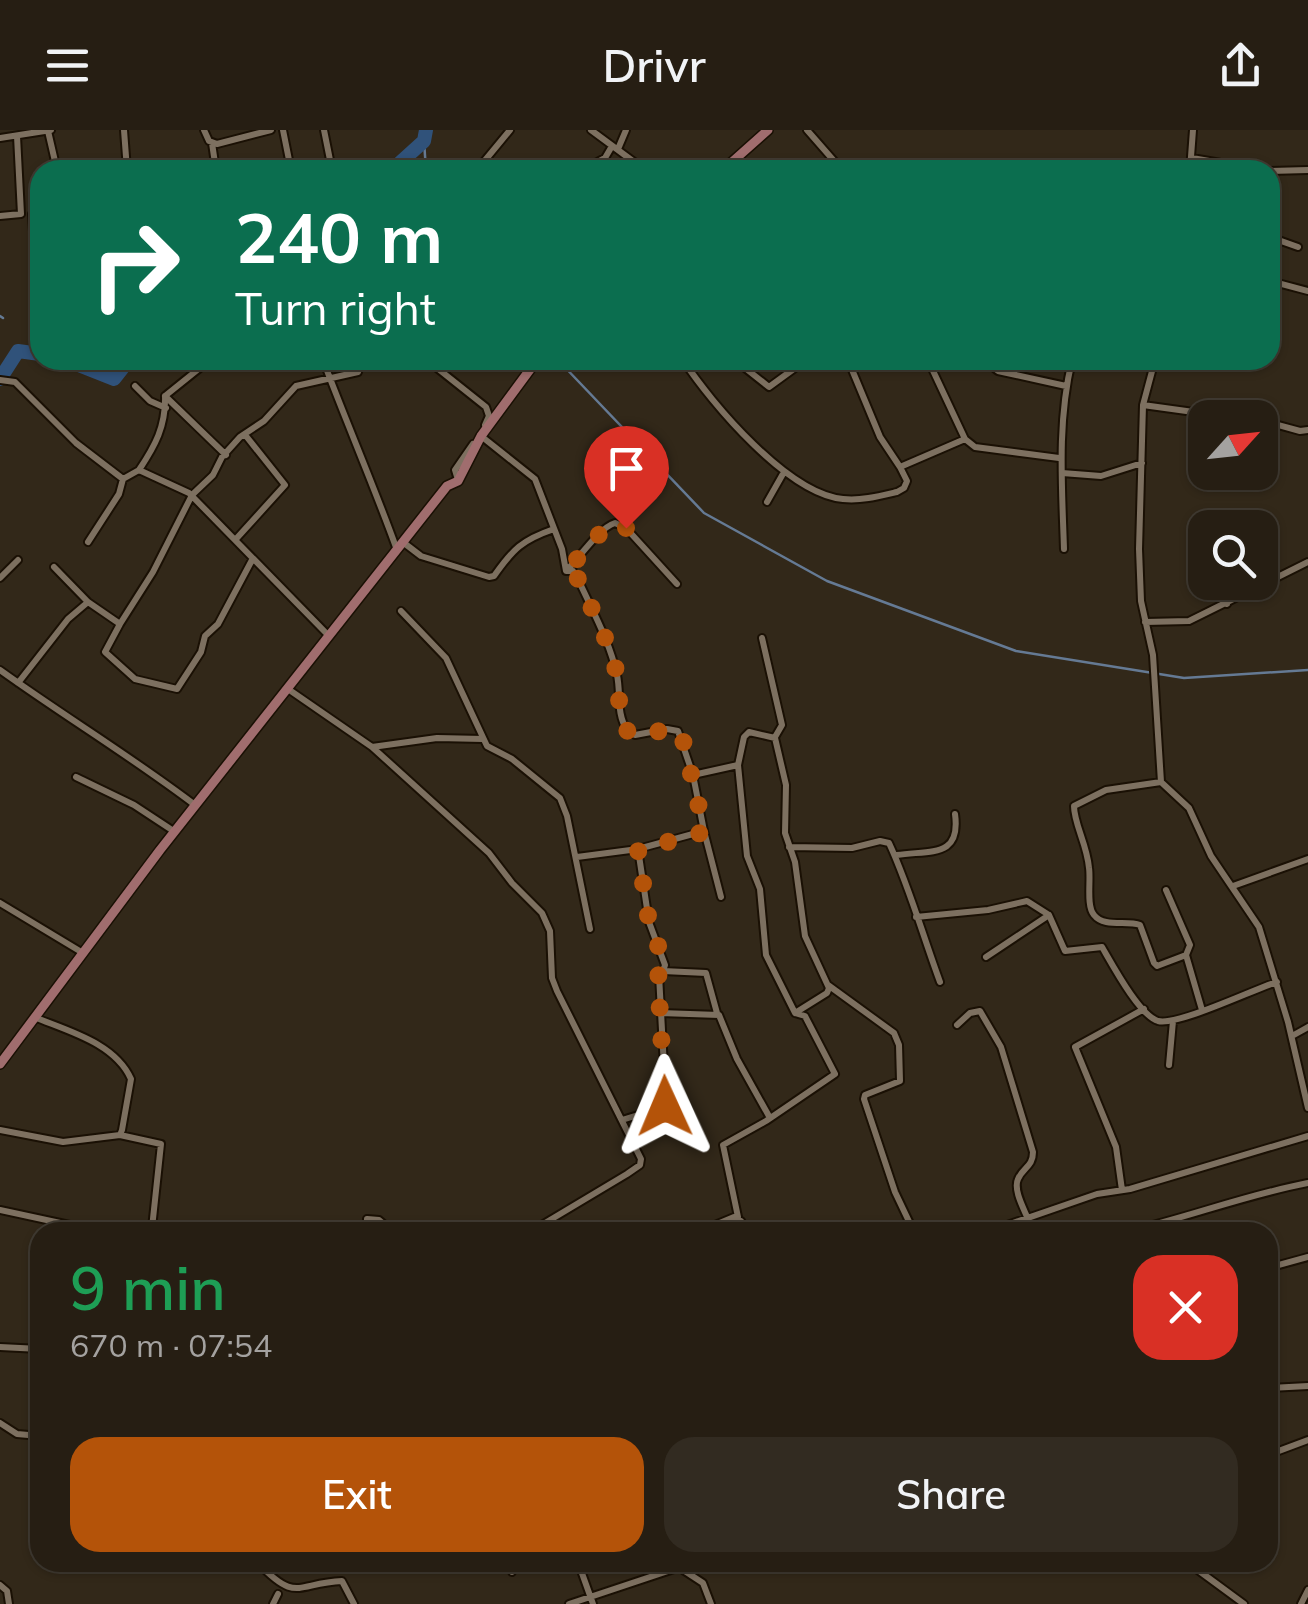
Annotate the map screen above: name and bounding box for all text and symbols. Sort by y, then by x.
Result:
text: Drivr [602,37,706,93]
icon: menu [40,38,95,93]
icon: share [1213,38,1268,93]
text: 240 m [235,193,443,281]
icon: right [70,200,200,330]
text: Turn right [235,280,436,336]
north arrow [1188,400,1278,490]
map controls [1188,400,1278,600]
pin [584,426,669,529]
icon: arrive [599,441,654,496]
button: search [1188,510,1278,600]
position arrow [613,1054,717,1158]
text: 9 min [70,1250,226,1325]
button: close [1133,1255,1238,1360]
text: 670 m · 07:54 [70,1325,272,1365]
button: Exit [70,1437,644,1552]
button: Share [664,1437,1238,1552]

